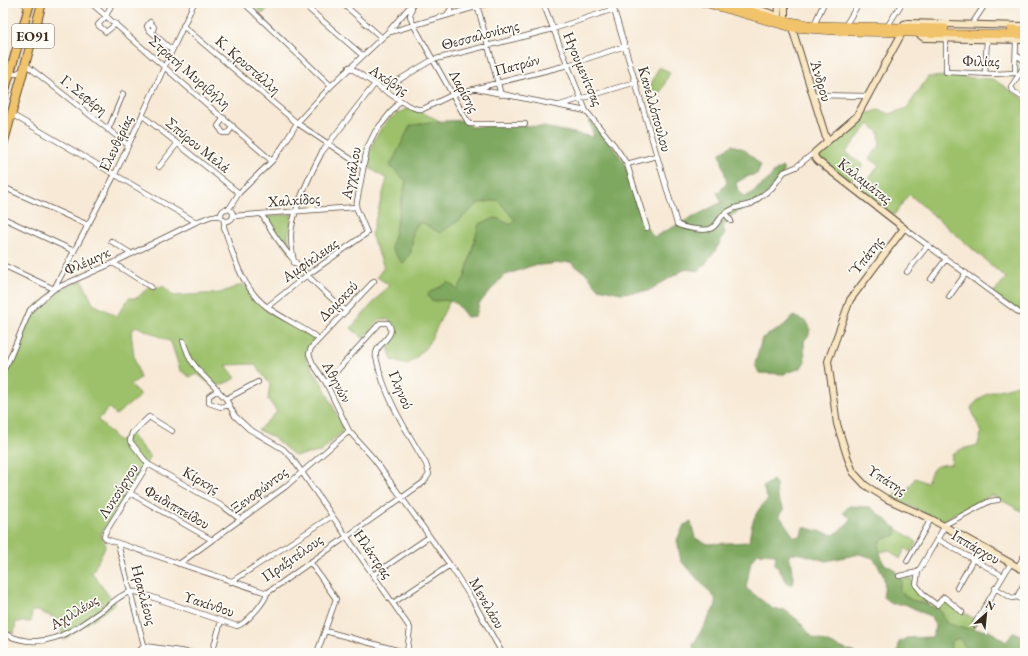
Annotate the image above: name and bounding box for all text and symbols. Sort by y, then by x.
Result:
street label: Θεσσαλονίκης [439,15,521,54]
road number: ΕΟ91 [12,24,54,48]
street label: Ηγουμενίτσας [559,29,608,109]
street label: Στρατή Μυριβήλη [145,31,235,113]
street label: Κ. Κρυστάλλη [212,31,285,98]
street label: Πατρών [492,49,542,80]
street label: Φιλίας [962,51,1000,70]
street label: Άνδρου [806,57,837,104]
street label: Ακόβης [365,59,413,99]
street label: Κανελλόπουλου [634,64,677,154]
street label: Λαρίσης [444,65,484,116]
street label: Γ. Σεφέρη [57,70,112,119]
street label: Ελευθερίας [94,111,137,174]
street label: Σπύρου Μελά [162,113,235,177]
street label: Αγχιάλου [336,145,365,202]
street label: Καλαμάτας [834,153,896,208]
street label: Χαλκίδος [266,188,321,211]
street label: Ύπάτης [844,232,887,280]
street label: Αμφίκλειας [277,233,342,286]
street label: Φλέμιγκ [61,242,114,279]
street label: Δομοκού [314,276,362,325]
street label: Αθηνών [318,357,356,406]
street label: Γληνού [385,368,418,412]
street label: Λυκούργου [93,460,142,523]
street label: Υπάτης [864,460,911,499]
street label: Κίρκης [179,462,223,497]
street label: Ξενοφώντος [226,462,291,517]
street label: Φειδιππείδου [141,480,213,533]
street label: Ηλέκτρας [350,525,397,582]
street label: Ιππάρχου [949,525,1004,568]
street label: Πραξιτέλους [257,530,326,586]
street label: Ηρακλέους [127,562,162,627]
street label: Μενελάου [465,574,510,632]
street label: Υακίνθου [181,586,237,621]
street label: Αχιλλέως [45,590,101,634]
north arrow [966,594,1006,634]
text: N [983,597,998,613]

